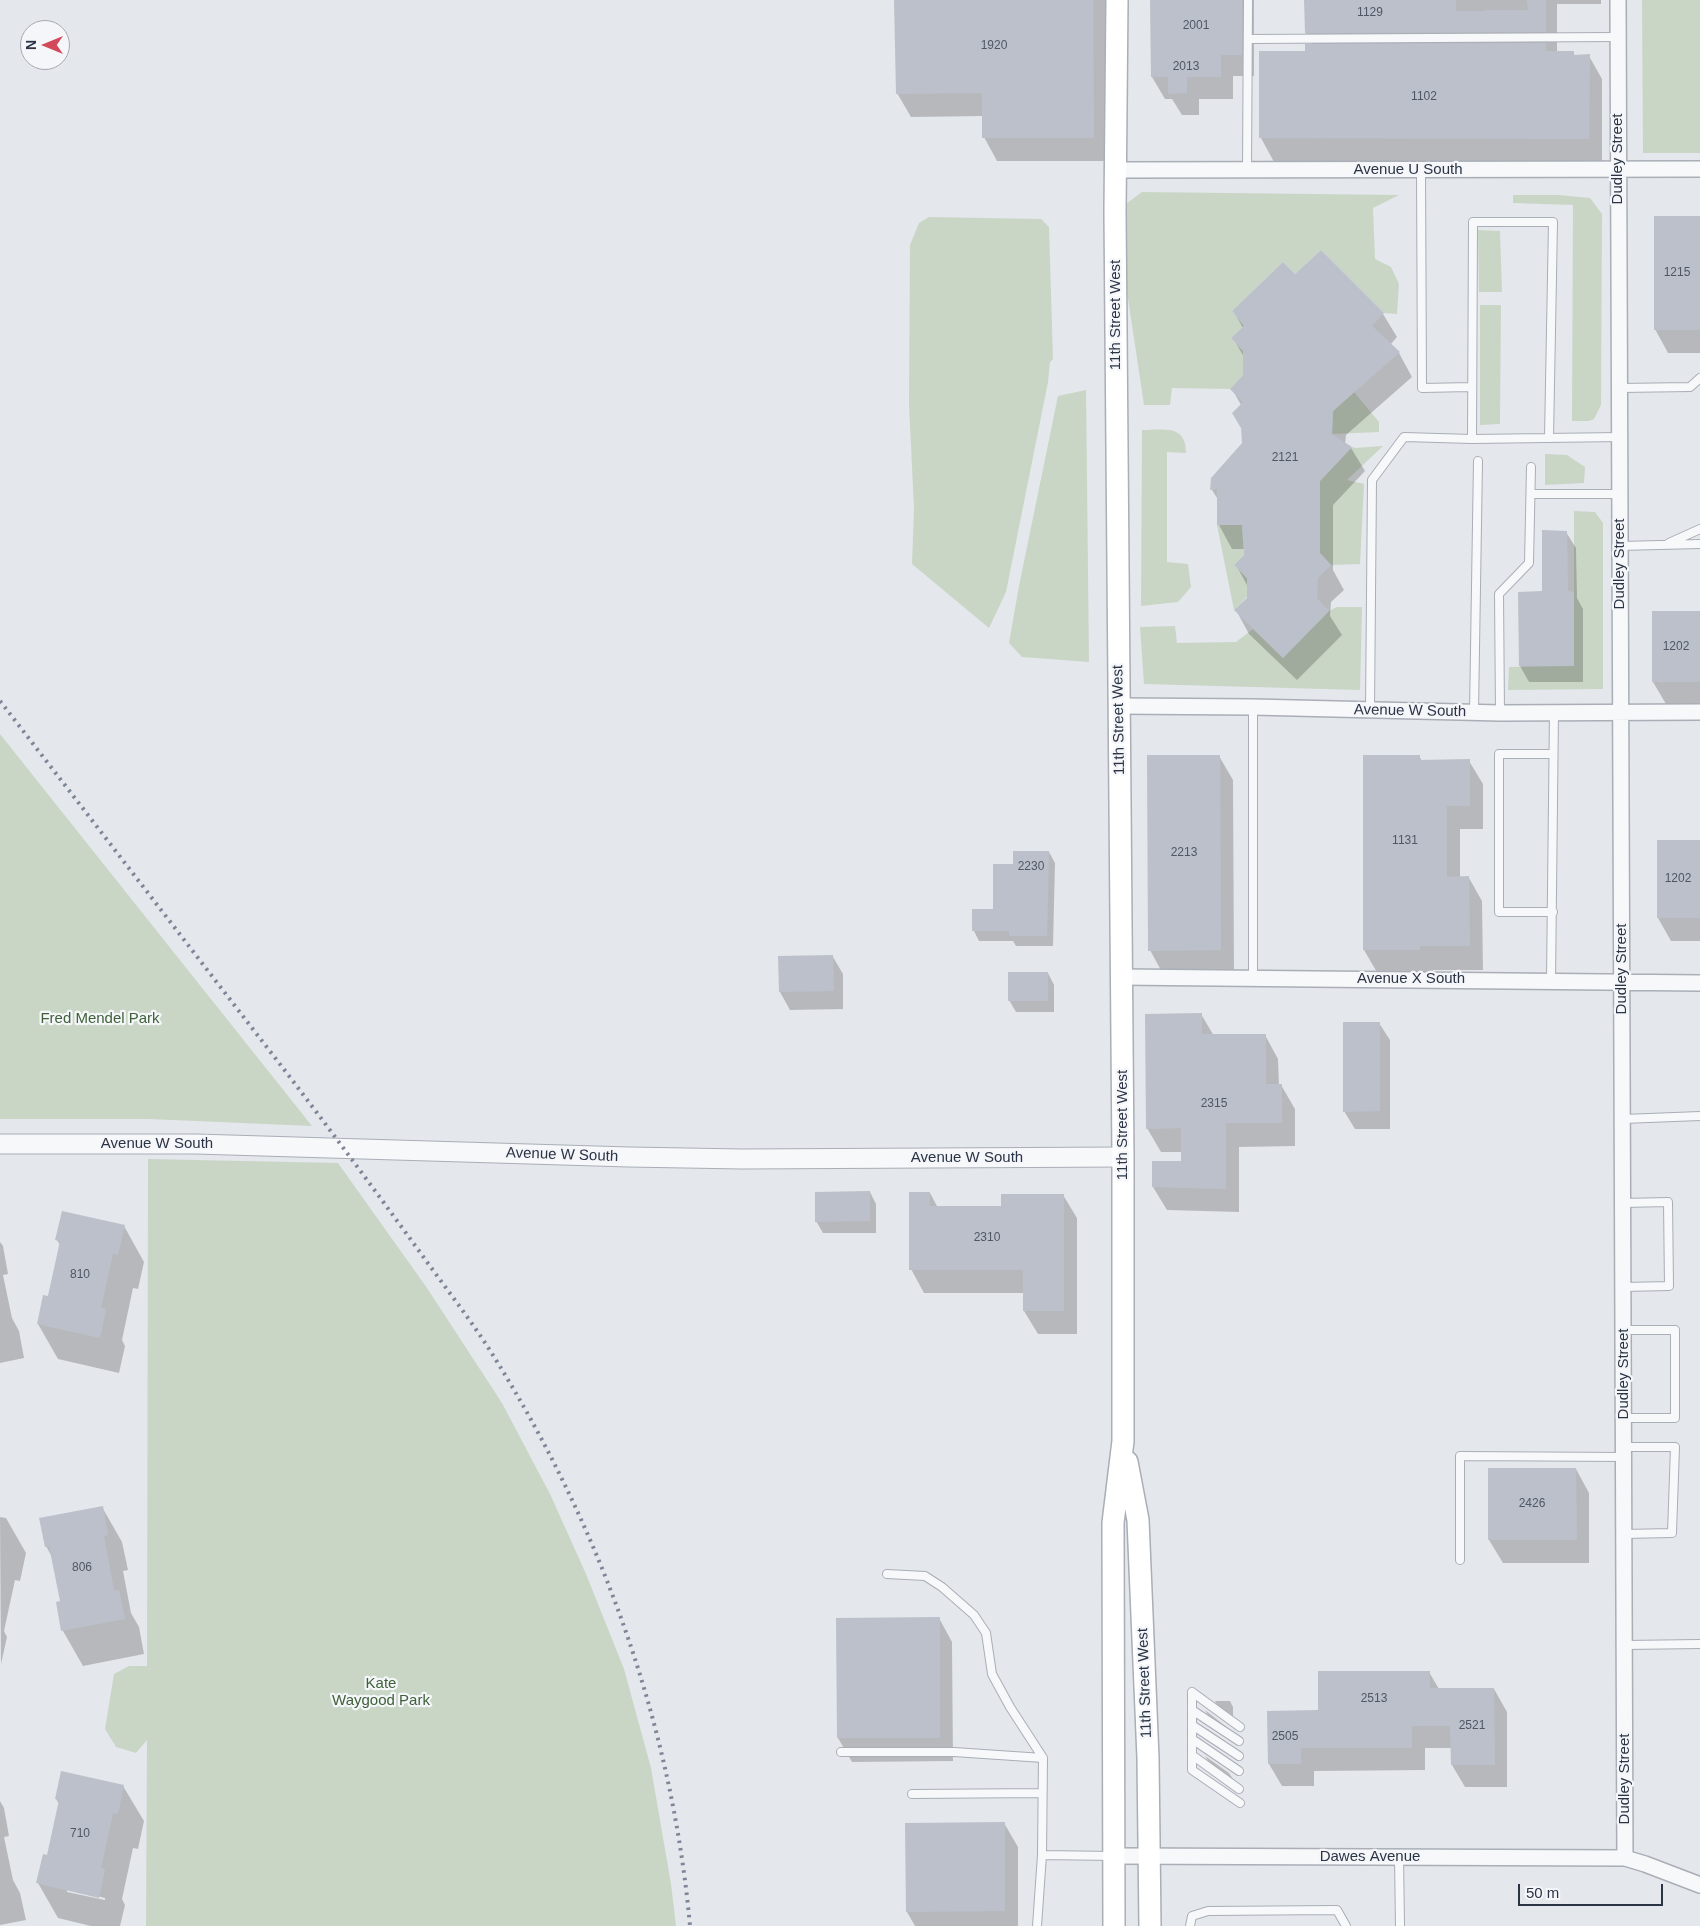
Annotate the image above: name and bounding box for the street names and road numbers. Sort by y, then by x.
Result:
street label: Dudley Street [1609,114,1627,204]
street label: Avenue U South [1354,161,1462,179]
street label: 11th Street West [1107,260,1125,370]
street label: Dudley Street [1611,519,1629,609]
street label: 11th Street West [1109,665,1129,775]
street label: Avenue W South [1354,701,1466,721]
street label: Dudley Street [1613,924,1631,1014]
street label: Avenue X South [1357,970,1465,988]
street label: 11th Street West [1114,1070,1132,1180]
street label: Avenue W South [101,1135,213,1153]
street label: Avenue W South [506,1144,618,1166]
street label: Avenue W South [911,1149,1023,1167]
street label: Dudley Street [1615,1329,1633,1419]
street label: 11th Street West [1134,1628,1156,1738]
street label: Dudley Street [1616,1734,1634,1824]
street label: Dawes Avenue [1320,1848,1420,1866]

